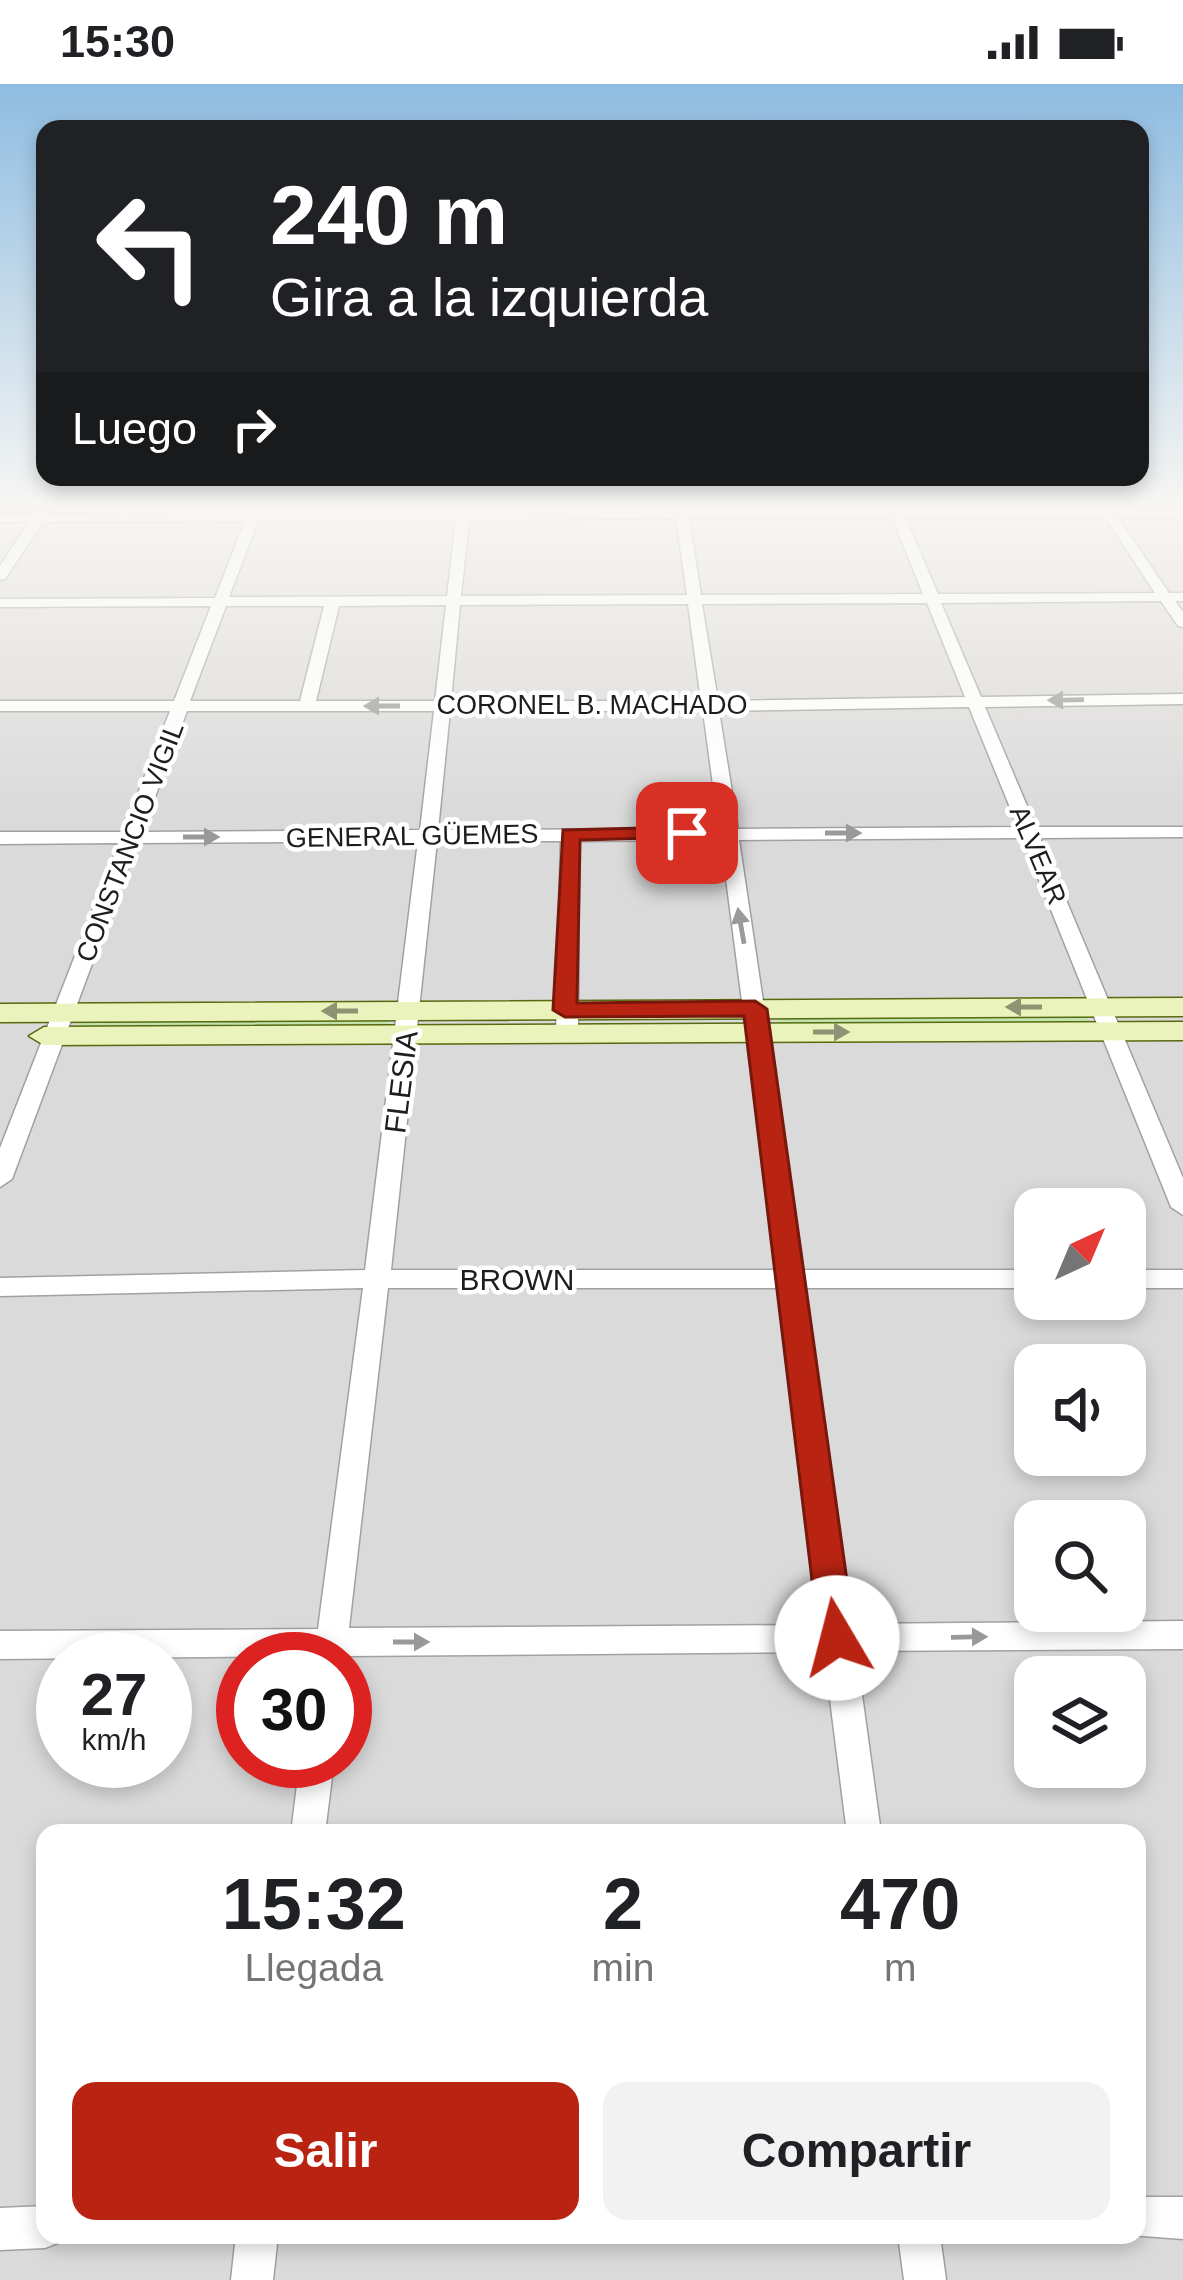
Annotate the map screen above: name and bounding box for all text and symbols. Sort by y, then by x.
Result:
text: 15:30 [60,16,175,67]
icon: left [72,168,228,324]
text: 240 m [270,168,508,262]
text: Gira a la izquierda [270,267,708,327]
icon: right [221,396,287,462]
text: Luego [72,403,197,454]
street label: CORONEL B. MACHADO [436,690,748,720]
one-way arrow [1046,690,1084,710]
one-way arrow [362,696,400,715]
street label: CONSTANCIO VIGIL [70,718,190,966]
pin [636,782,738,884]
icon: arrive [654,800,720,866]
street label: ALVEAR [1004,801,1072,909]
street label: GENERAL GÜEMES [285,819,539,853]
one-way arrow [825,823,863,843]
one-way arrow [183,827,221,847]
one-way arrow [732,907,750,945]
one-way arrow [1004,997,1042,1017]
one-way arrow [320,1001,358,1021]
one-way arrow [813,1022,851,1042]
street label: FLESIA [378,1029,424,1135]
north arrow [1014,1188,1146,1320]
map controls [1014,1188,1146,1788]
street label: BROWN [460,1263,575,1296]
button: sound [1014,1344,1146,1476]
button: search [1014,1500,1146,1632]
position arrow [774,1575,900,1701]
one-way arrow [951,1627,989,1647]
speed limit sign: 30 [216,1632,372,1788]
one-way arrow [393,1632,431,1652]
button: layers [1014,1656,1146,1788]
text: 27 [81,1661,147,1728]
text: km/h [81,1723,147,1756]
text: 15:32 [222,1864,406,1944]
text: 2 [603,1864,643,1944]
text: 470 [840,1864,960,1944]
text: Llegada [244,1946,383,1989]
text: min [592,1946,654,1989]
text: m [884,1946,916,1989]
button: Salir [72,2082,579,2220]
button: Compartir [603,2082,1110,2220]

